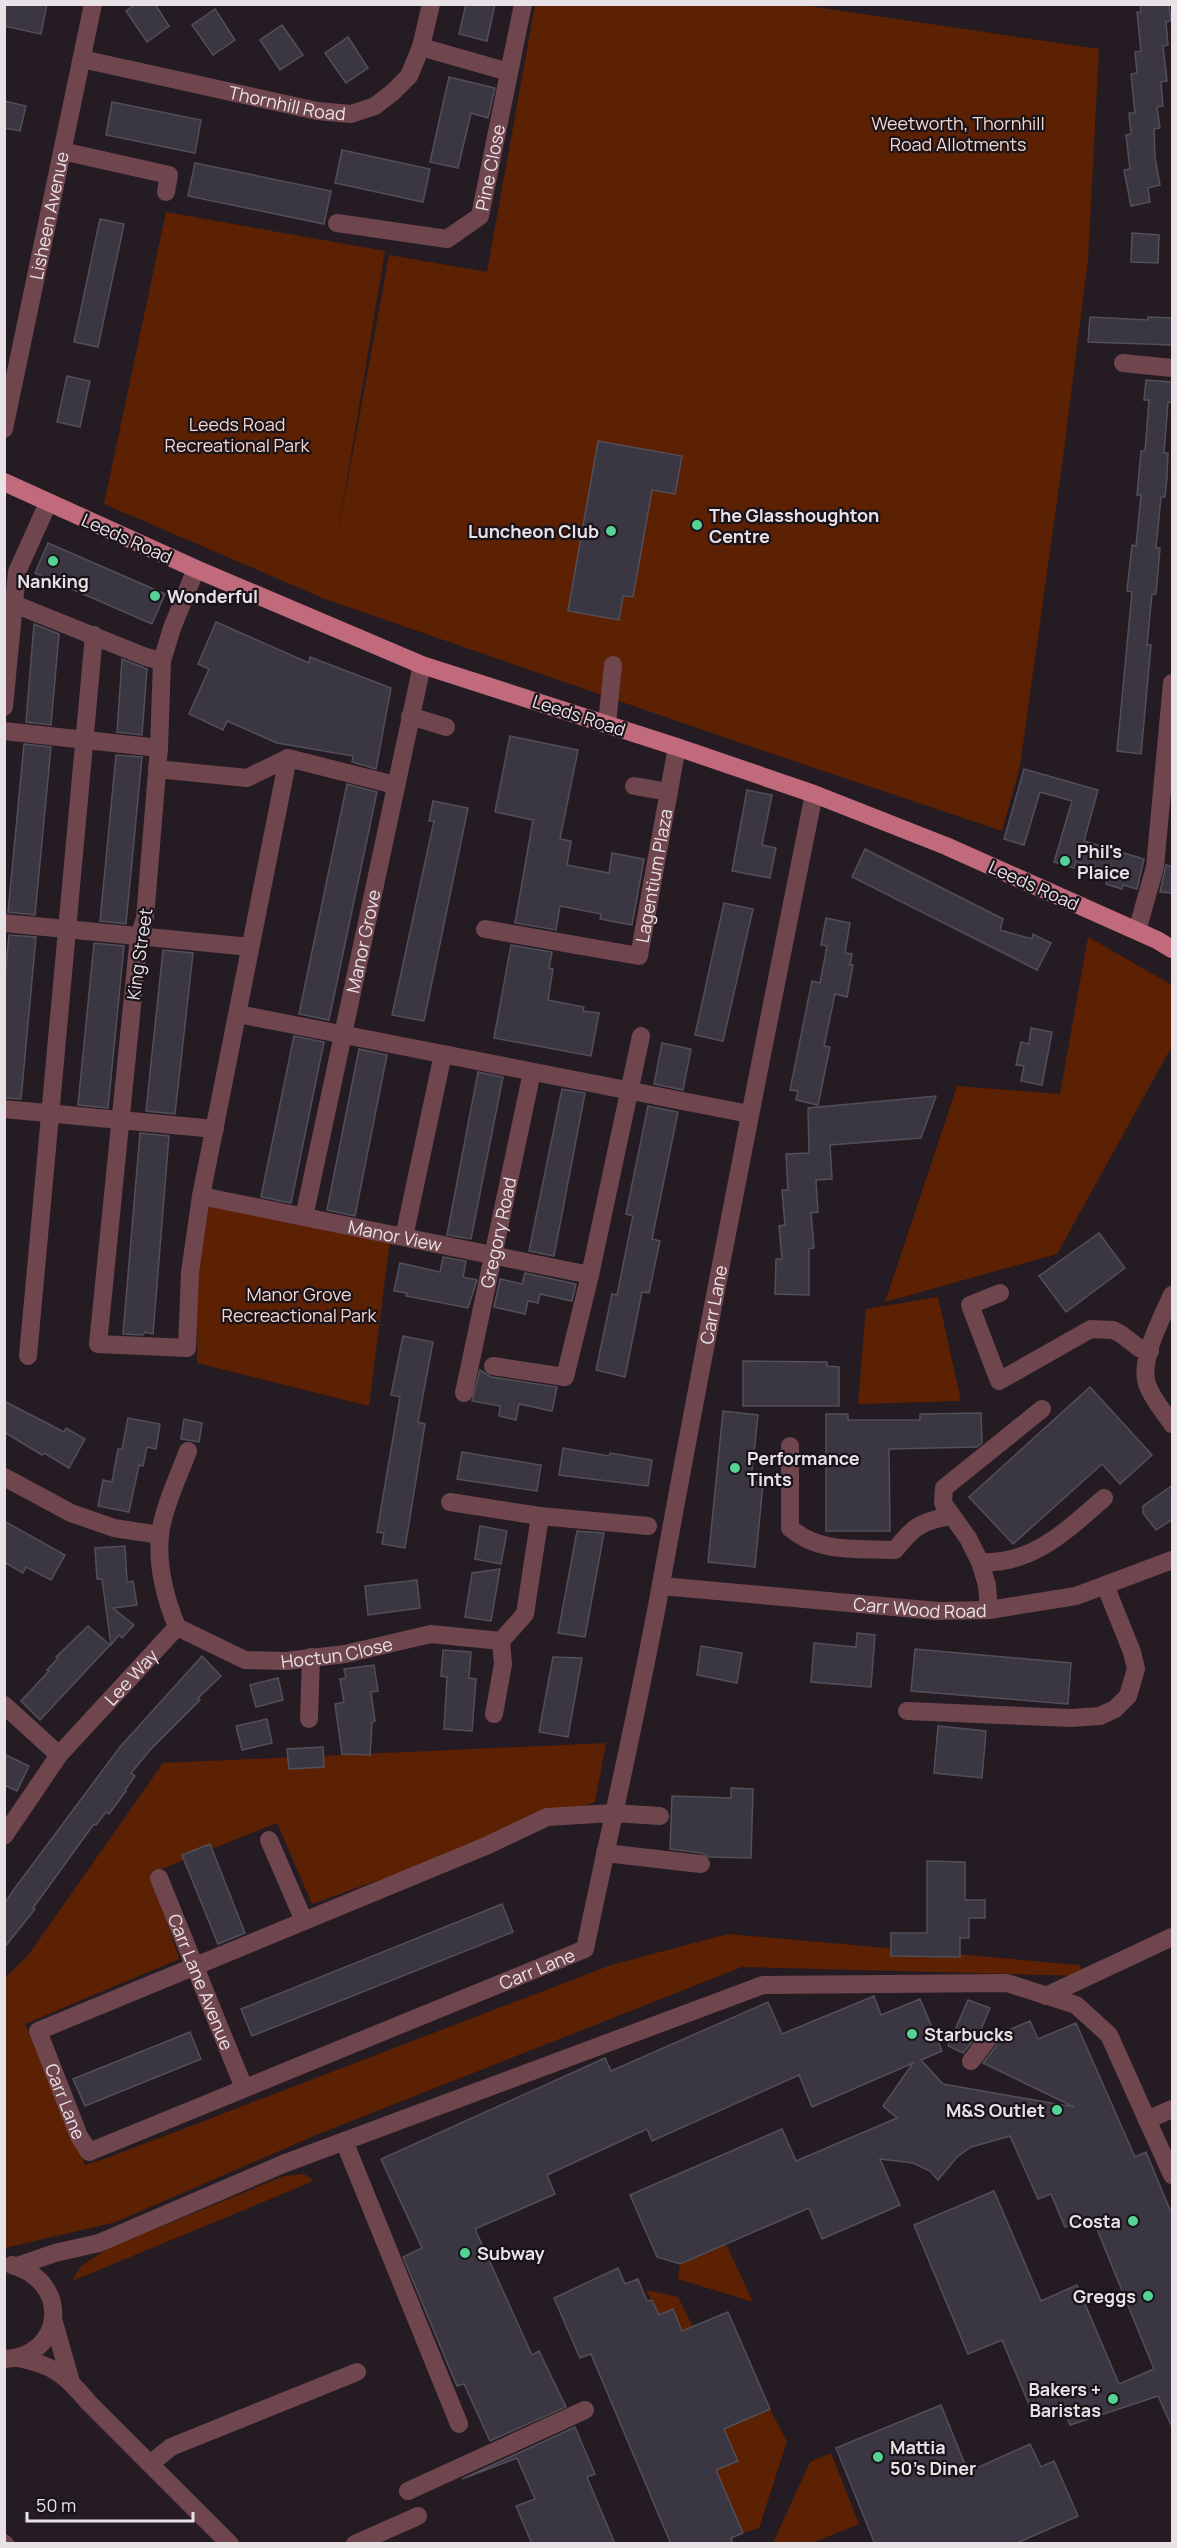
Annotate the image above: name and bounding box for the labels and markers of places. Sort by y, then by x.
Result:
place label: The Glasshoughton Centre [709,503,879,548]
marker: The Glasshoughton Centre [690,518,704,532]
place label: Luncheon Club [468,519,599,543]
marker: Luncheon Club [604,524,618,538]
marker: Nanking [46,554,60,568]
place label: Nanking [17,569,89,593]
place label: Wonderful [167,584,258,608]
marker: Wonderful [148,589,162,603]
place label: Phil's Plaice [1077,839,1130,884]
marker: Phil's Plaice [1058,854,1072,868]
place label: Performance Tints [747,1446,860,1491]
marker: Performance Tints [728,1461,742,1475]
place label: Starbucks [924,2022,1013,2046]
marker: Starbucks [905,2027,919,2041]
place label: M&S Outlet [946,2098,1045,2122]
marker: M&S Outlet [1050,2103,1064,2117]
place label: Costa [1069,2209,1121,2233]
marker: Costa [1126,2214,1140,2228]
place label: Subway [477,2241,545,2265]
marker: Subway [458,2246,472,2260]
place label: Greggs [1073,2284,1136,2308]
marker: Greggs [1141,2289,1155,2303]
place label: Bakers + Baristas [1028,2377,1101,2422]
marker: Bakers + Baristas [1106,2392,1120,2406]
place label: Mattia 50's Diner [890,2435,976,2480]
marker: Mattia 50's Diner [871,2450,885,2464]

